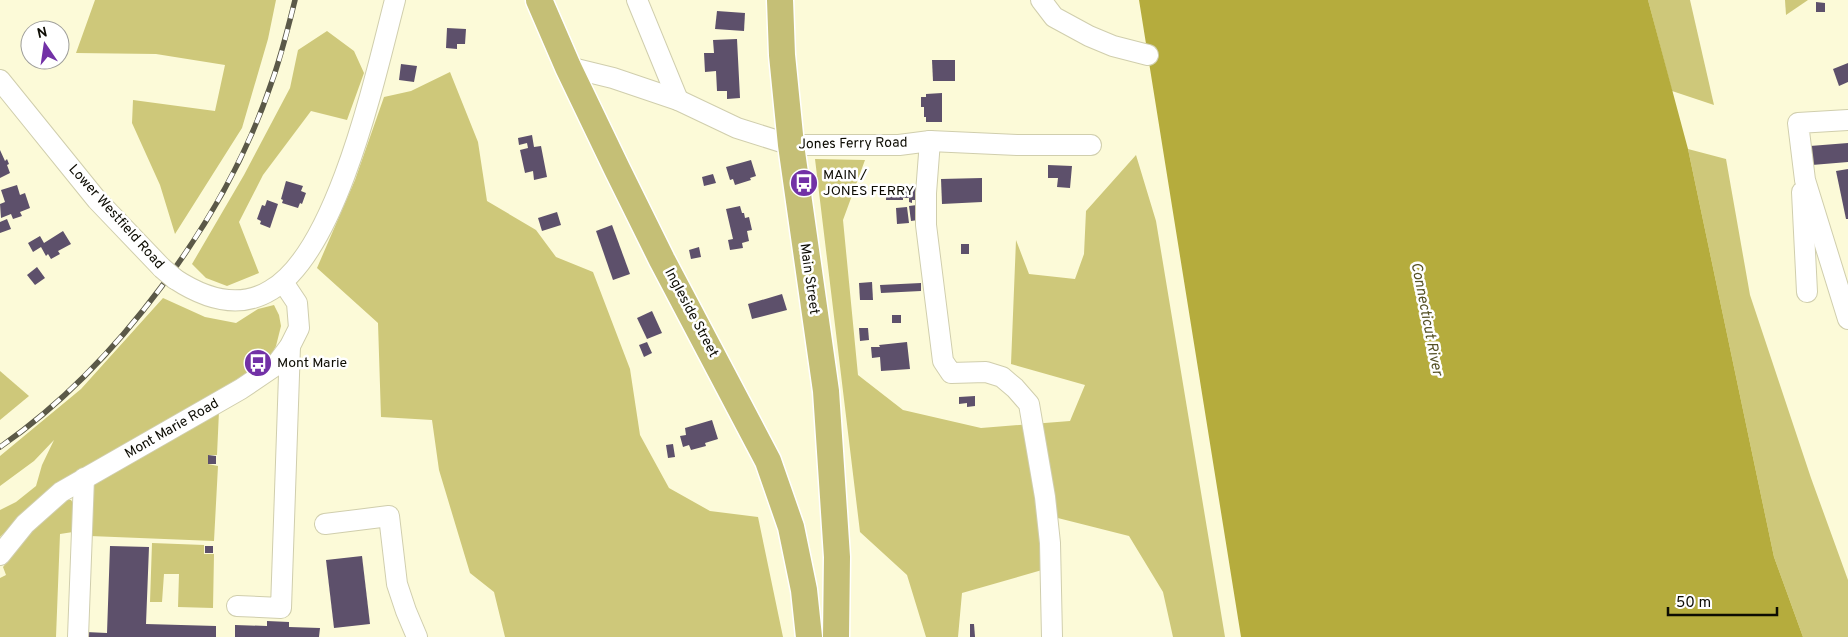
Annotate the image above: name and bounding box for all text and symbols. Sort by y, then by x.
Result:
north arrow [20,20,70,70]
text: N [36,24,49,43]
street label: Jones Ferry Road [798,135,908,153]
street label: Lower Westfield Road [65,161,167,273]
place label: MAIN / JONES FERRY [823,167,914,200]
bus stop icon: MAIN / JONES FERRY [789,168,819,198]
street label: Main Street [796,242,822,316]
water label: Connecticut River [1406,261,1447,378]
street label: Ingleside Street [660,266,722,360]
bus stop icon: Mont Marie [243,348,273,378]
place label: Mont Marie [277,355,347,372]
street label: Mont Marie Road [122,395,222,463]
scale bar [1668,584,1777,616]
text: 50 m [1676,594,1711,613]

